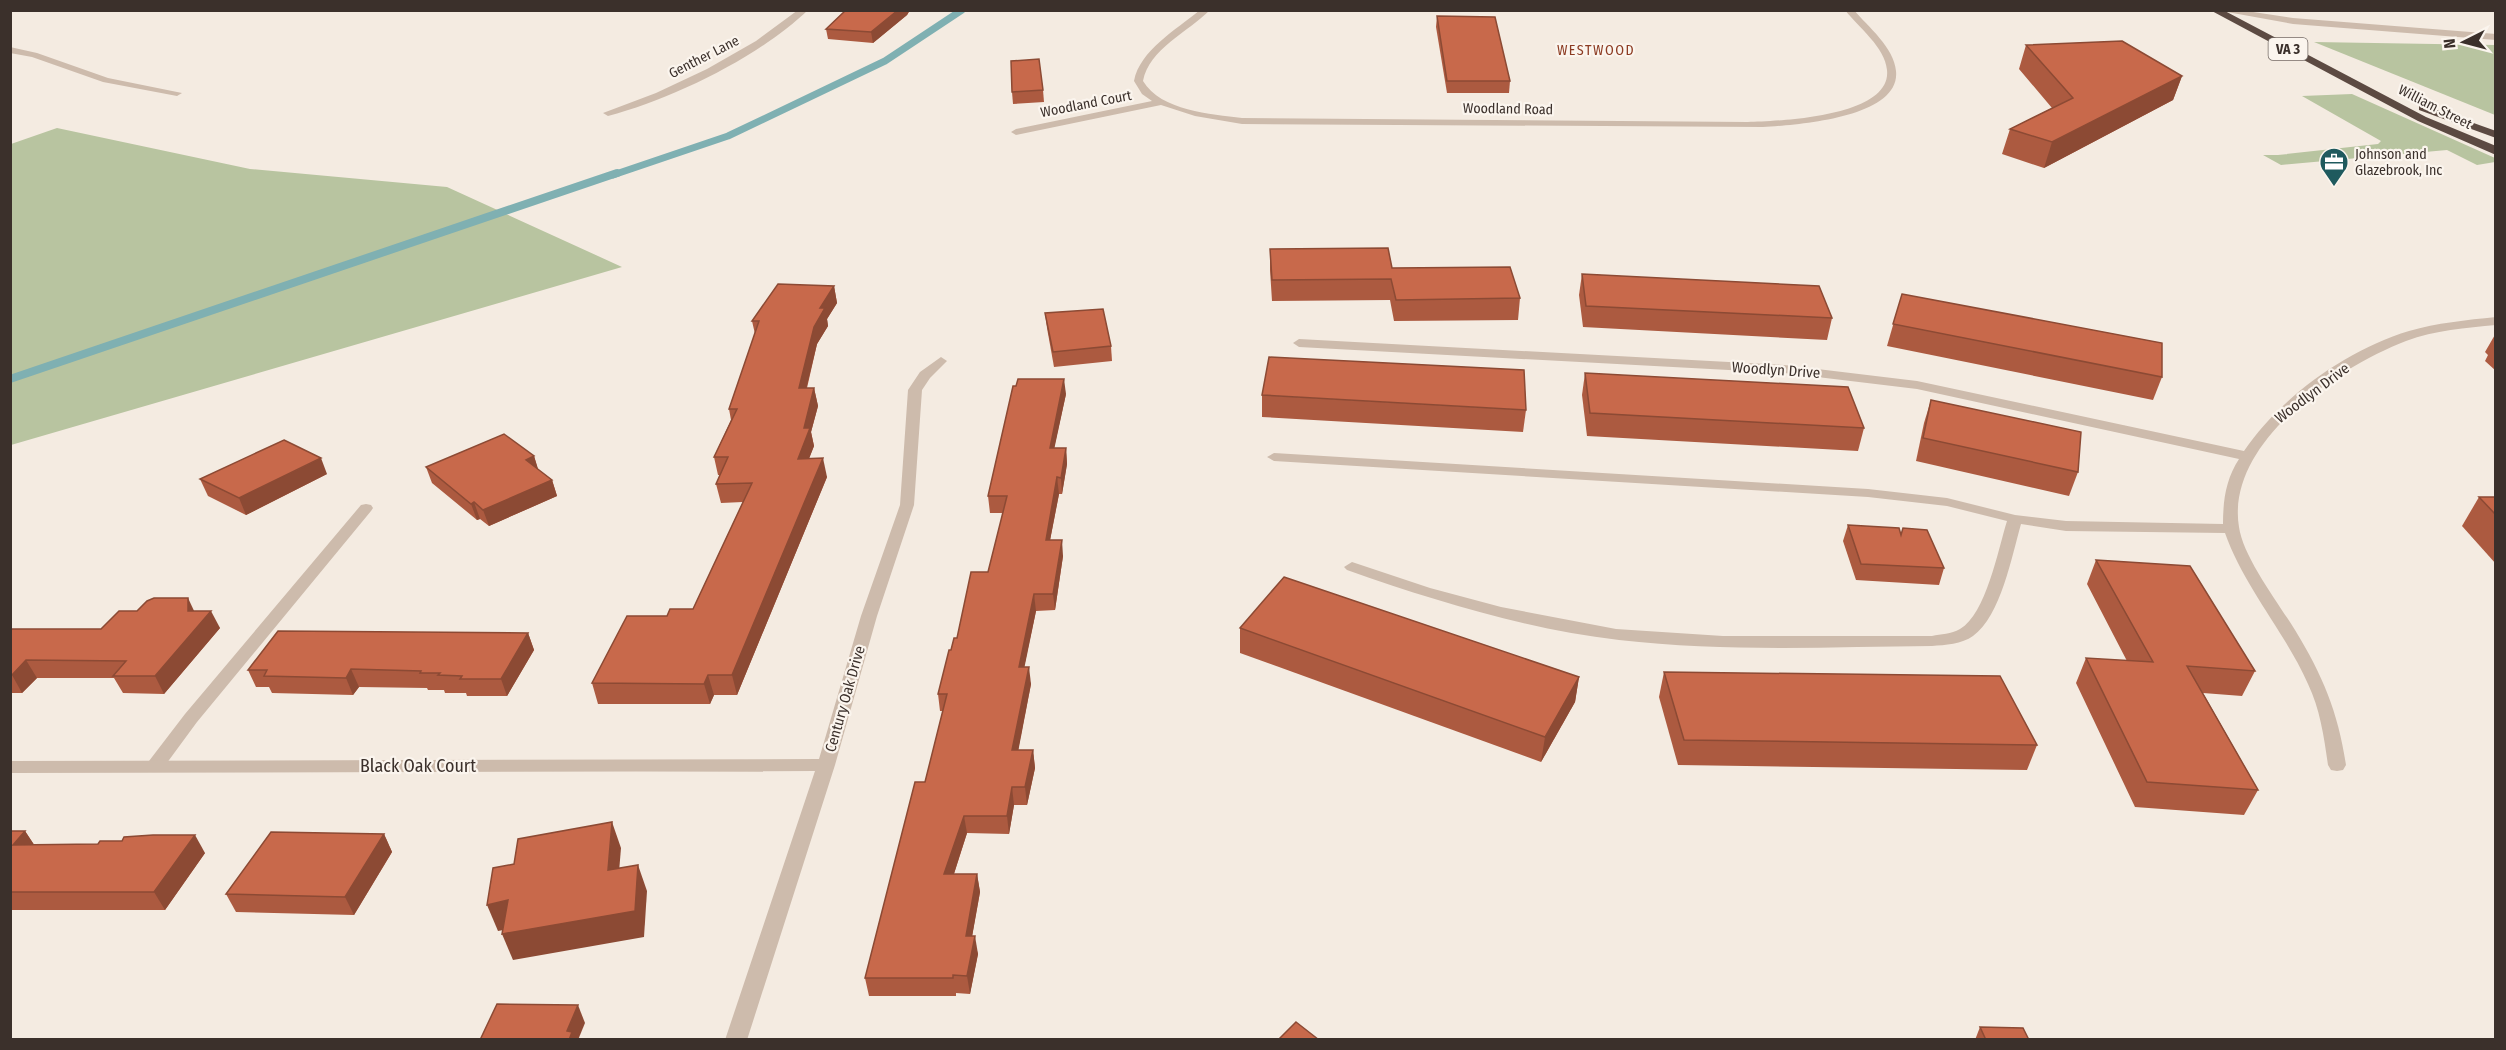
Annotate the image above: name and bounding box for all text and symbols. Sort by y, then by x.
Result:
north arrow [2434,12,2494,72]
street label: Genther Lane [666,32,742,82]
road number: VA 3 [2268,38,2308,60]
text: N [2440,38,2460,49]
district label: WESTWOOD [1557,42,1635,59]
street label: William Street [2395,81,2475,133]
street label: Woodland Court [1039,87,1133,121]
street label: Woodland Road [1463,100,1553,118]
office icon: Johnson and Glazebrook, Inc [2318,146,2350,188]
place label: Johnson and Glazebrook, Inc [2355,146,2442,179]
street label: Woodlyn Drive [1731,358,1821,382]
street label: Woodlyn Drive [2271,359,2353,427]
street label: Century Oak Drive [821,644,869,754]
street label: Black Oak Court [360,755,476,777]

